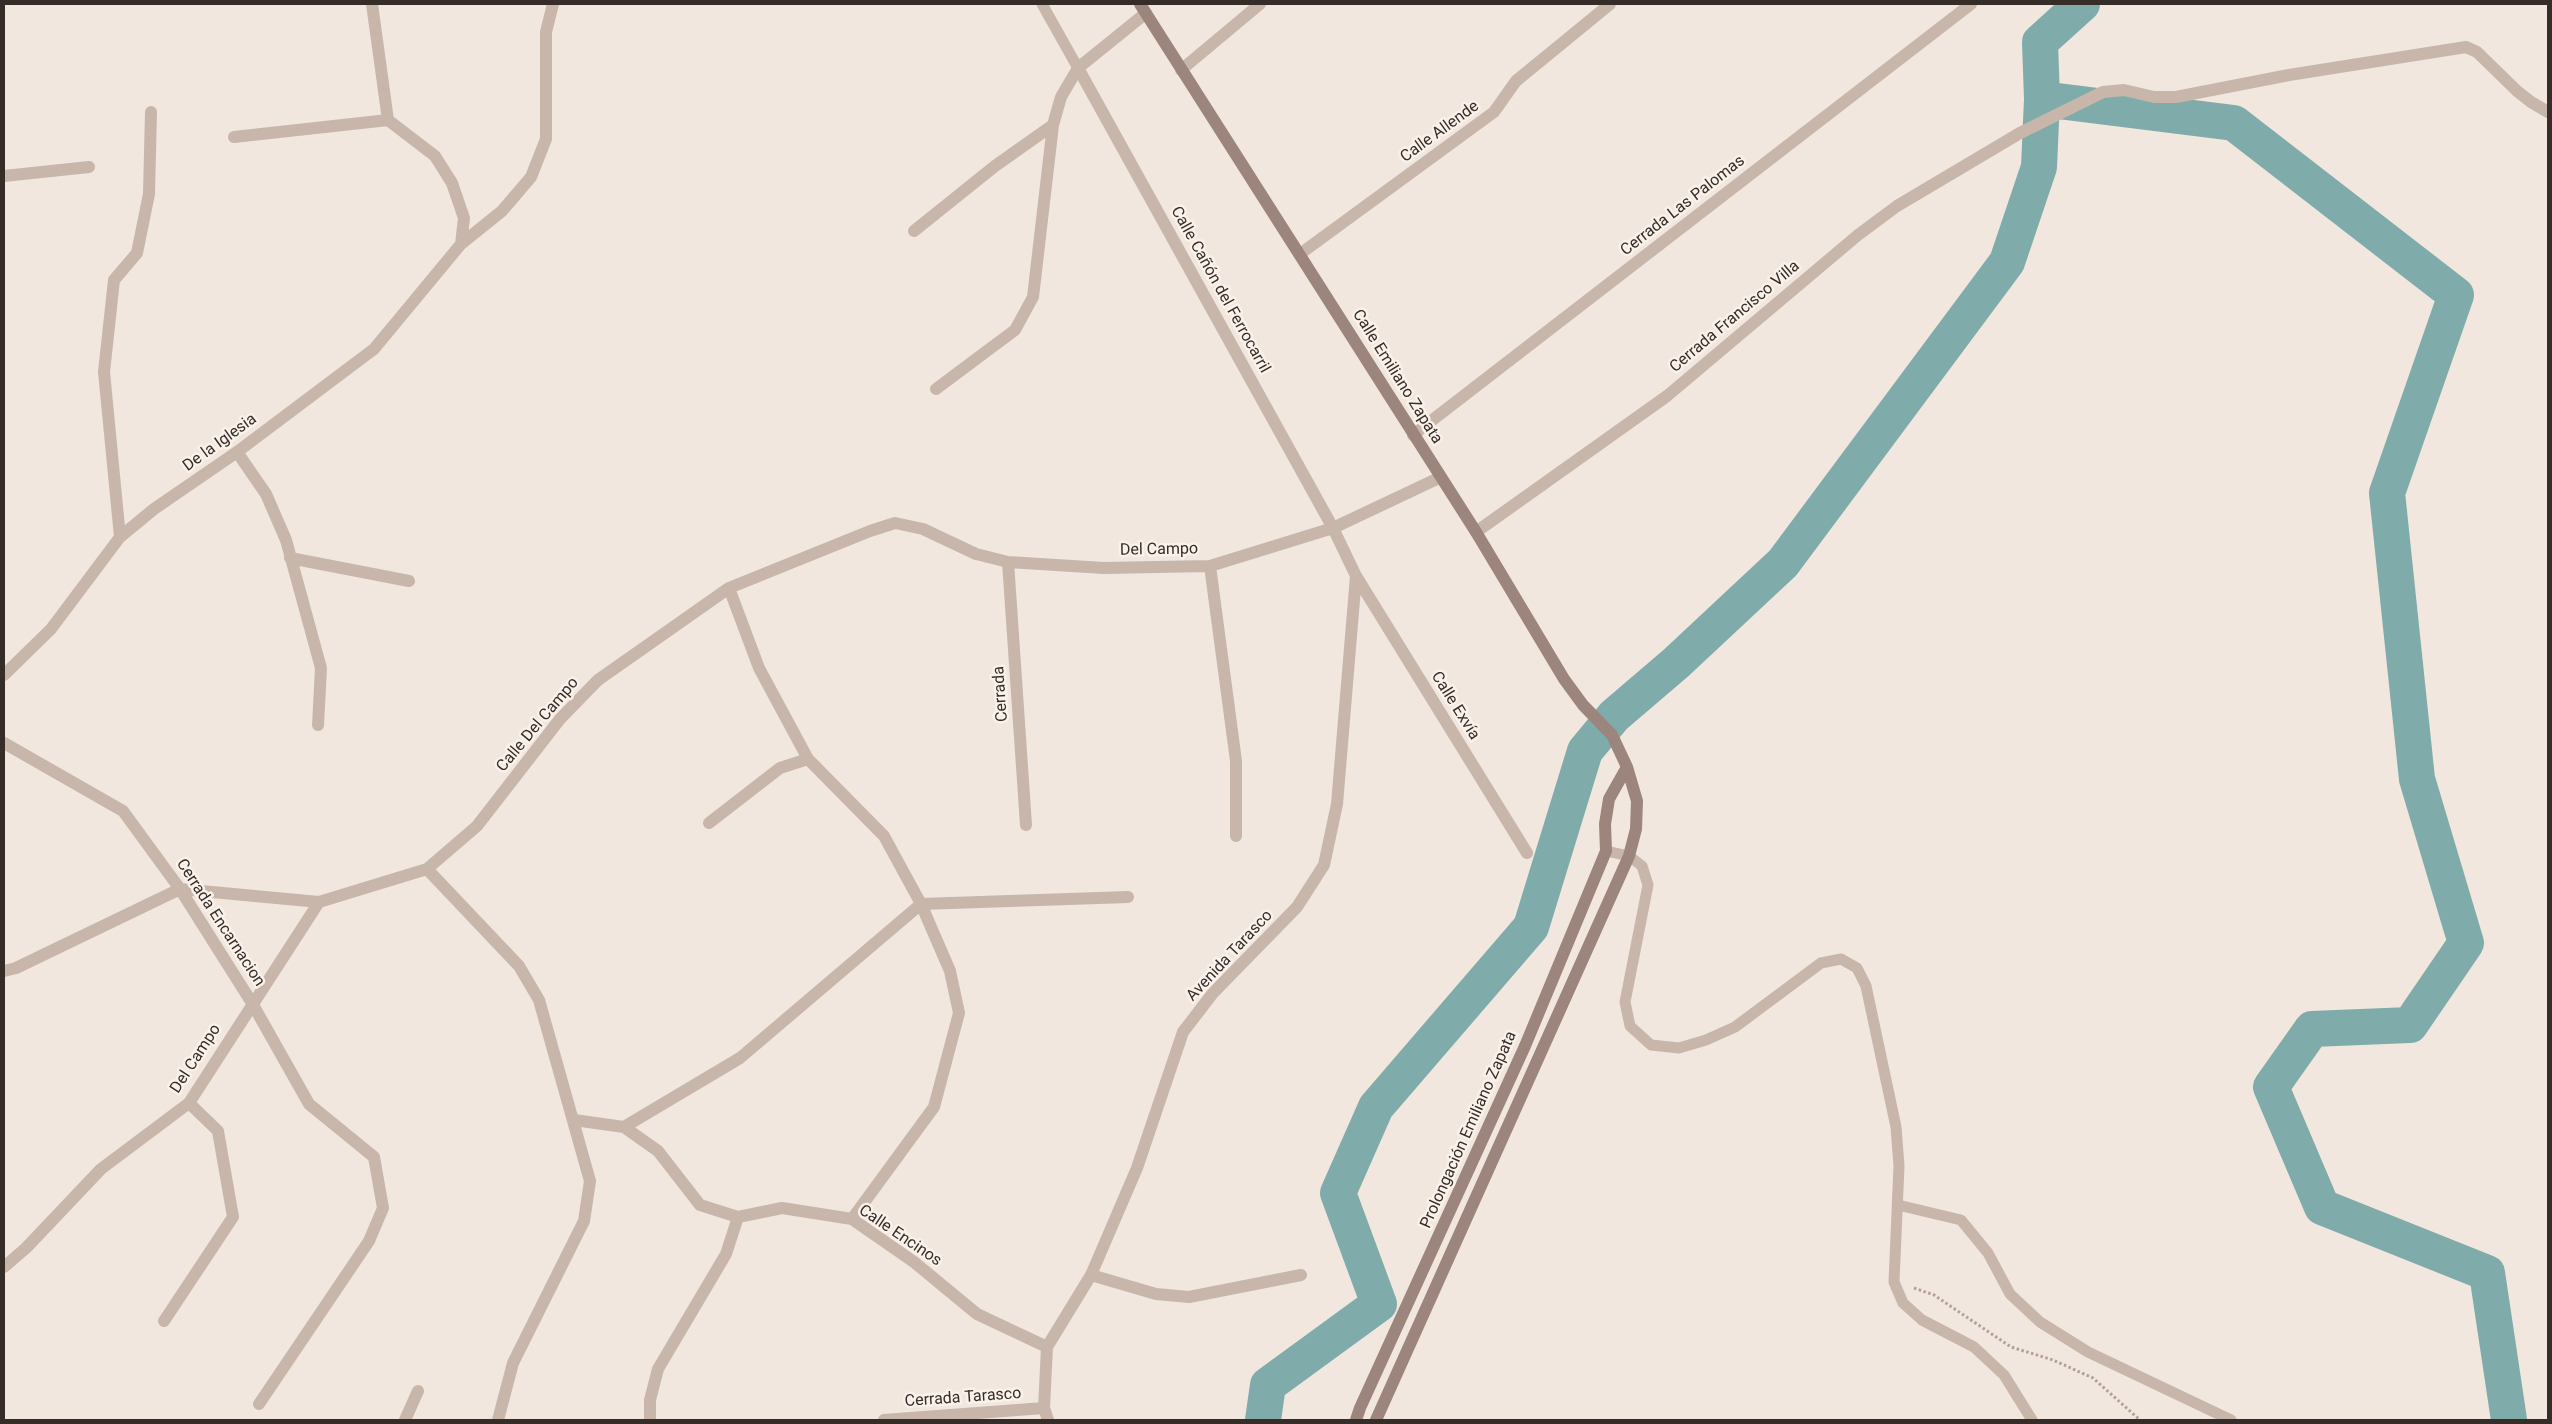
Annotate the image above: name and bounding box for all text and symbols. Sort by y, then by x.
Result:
street label: Calle Allende [1397,97,1483,167]
street label: Cerrada Las Palomas [1617,152,1749,260]
street label: Calle Cañón del Ferrocarril [1166,203,1274,377]
street label: Cerrada Francisco Villa [1666,257,1804,377]
street label: Calle Emiliano Zapata [1348,306,1446,448]
street label: De la Iglesia [180,410,260,476]
street label: Del Campo [1120,540,1198,560]
street label: Cerrada [989,665,1013,723]
street label: Calle Exvía [1427,668,1483,744]
street label: Calle Del Campo [493,674,583,776]
street label: Cerrada Encarnacion [172,856,268,990]
street label: Avenida Tarasco [1183,906,1277,1006]
street label: Del Campo [167,1021,225,1097]
street label: Prolongación Emiliano Zapata [1417,1029,1521,1231]
street label: Calle Encinos [855,1201,945,1271]
street label: Cerrada Tarasco [904,1384,1022,1412]

